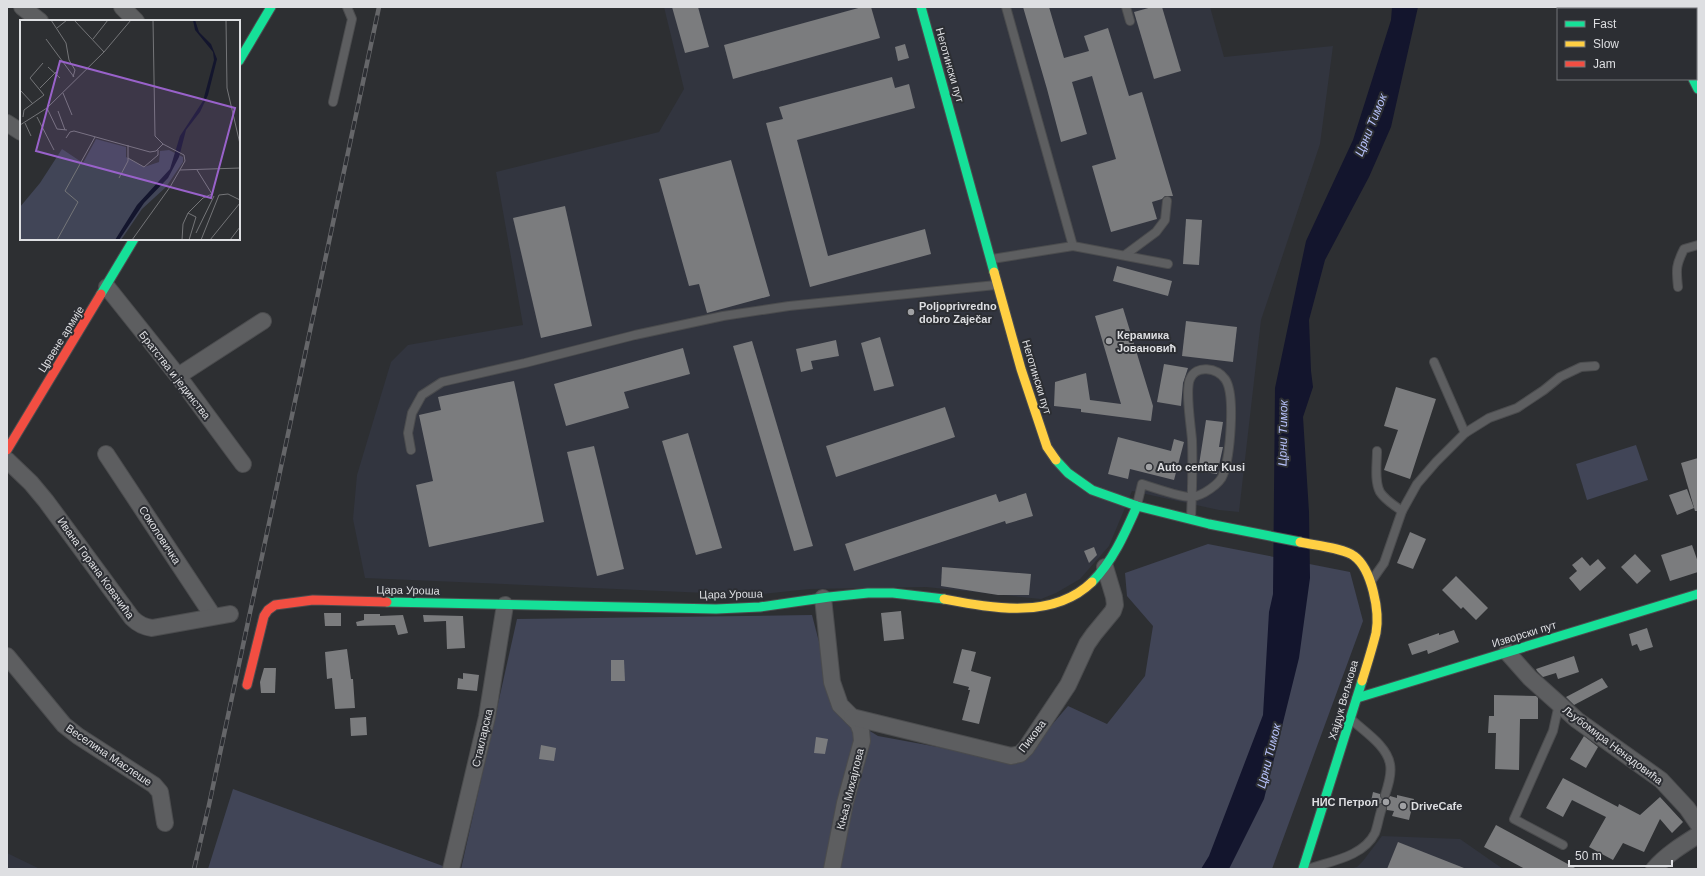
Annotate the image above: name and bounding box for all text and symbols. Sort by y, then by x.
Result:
legend [1557,8,1697,80]
text: Fast [1593,17,1617,31]
inset map [20,20,240,240]
street label: Неготински пут [934,26,966,104]
text: Slow [1593,37,1619,51]
text: Jam [1593,57,1616,71]
water label: Црни Тимок [1352,90,1390,158]
place label: Poljoprivredno dobro Zaječar [919,300,997,325]
street label: Црвене армије [36,304,86,374]
marker: Poljoprivredno dobro Zaječar [906,307,916,317]
street label: Братства и јединства [137,329,214,422]
place label: Керамика Јовановић [1117,329,1176,354]
marker: Керамика Јовановић [1104,336,1114,346]
street label: Неготински пут [1020,338,1054,416]
water label: Црни Тимок [1275,398,1291,466]
place label: Auto centar Kusi [1157,461,1245,473]
marker: Auto centar Kusi [1144,462,1154,472]
street label: Соколовичка [137,504,184,567]
street label: Ивана Горана Ковачића [55,515,137,622]
street label: Цара Уроша [376,583,441,597]
street label: Цара Уроша [699,587,764,601]
street label: Изворски пут [1490,618,1558,650]
street label: Хајдук Вељкова [1326,658,1360,741]
street label: Љубомира Ненадовића [1561,704,1666,787]
street label: Стакларска [469,707,495,768]
street label: Пикова [1016,717,1048,754]
water label: Црни Тимок [1254,721,1284,790]
street label: Веселина Маслеше [64,722,154,788]
street label: Књаз Михајлова [834,746,866,831]
place label: НИС Петрол [1312,796,1378,808]
marker: НИС Петрол [1381,797,1391,807]
place label: DriveCafe [1411,800,1462,812]
marker: DriveCafe [1398,801,1408,811]
scale bar [1569,842,1672,868]
text: 50 m [1575,849,1602,863]

